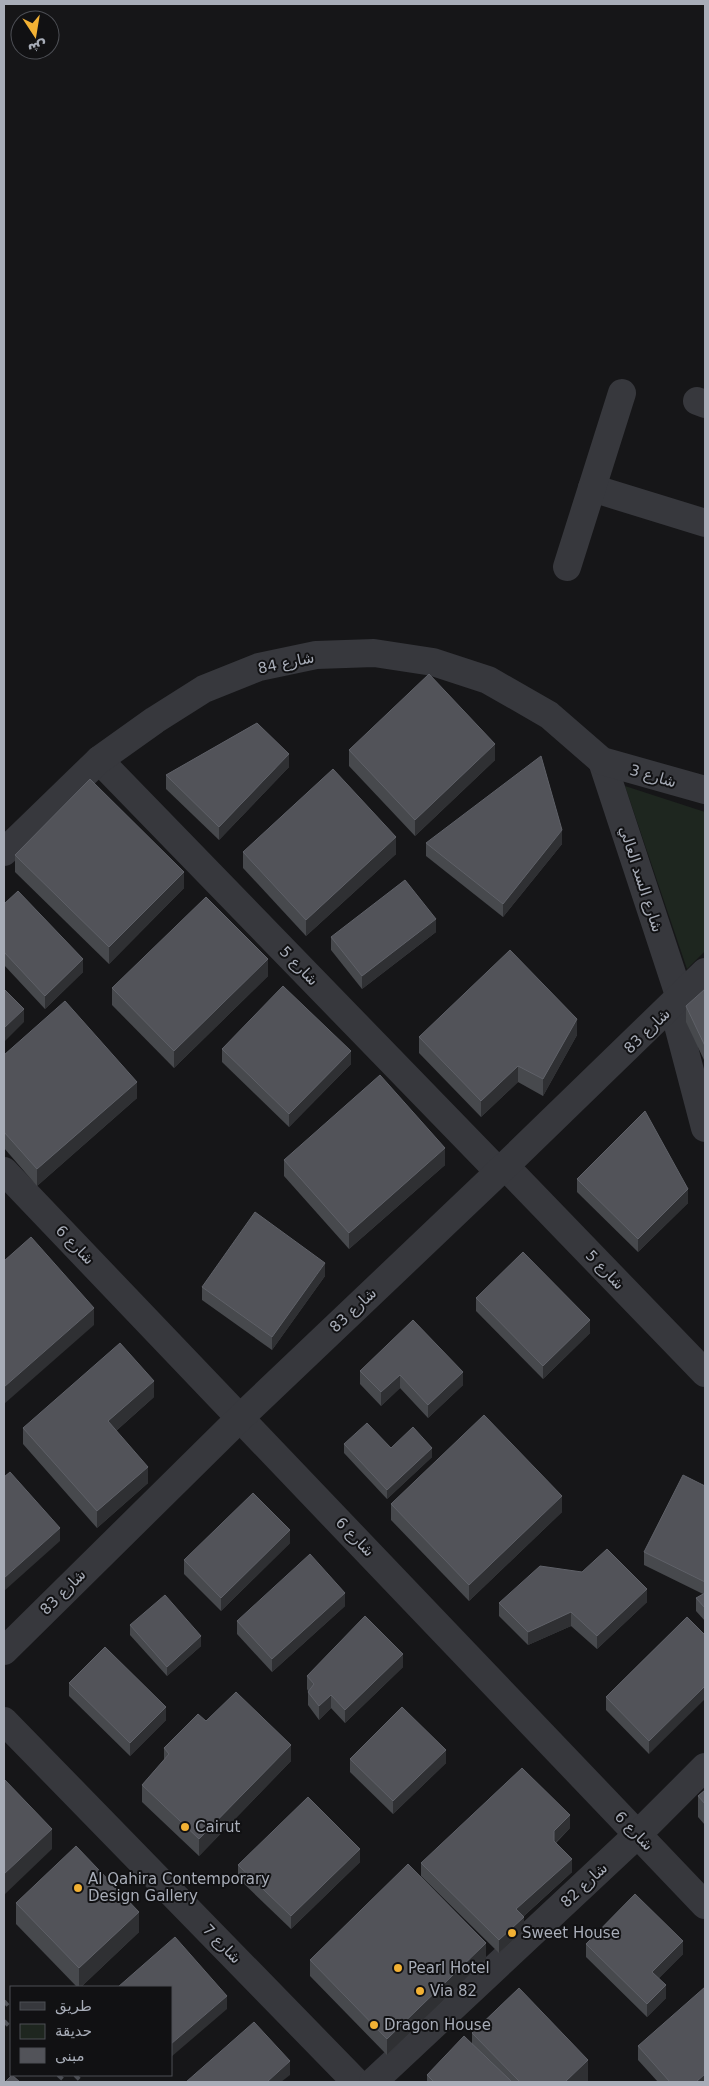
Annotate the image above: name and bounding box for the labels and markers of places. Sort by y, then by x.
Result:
place label: Cairut [195,1818,241,1836]
marker: Cairut [179,1821,191,1833]
place label: Al Qahira Contemporary Design Gallery [88,1870,270,1905]
marker: Al Qahira Contemporary Design Gallery [72,1882,84,1894]
place label: Sweet House [522,1924,620,1942]
marker: Sweet House [506,1927,518,1939]
place label: Pearl Hotel [408,1959,490,1977]
marker: Pearl Hotel [392,1962,404,1974]
place label: Via 82 [430,1982,477,2000]
marker: Via 82 [414,1985,426,1997]
place label: Dragon House [384,2016,491,2034]
marker: Dragon House [368,2019,380,2031]

